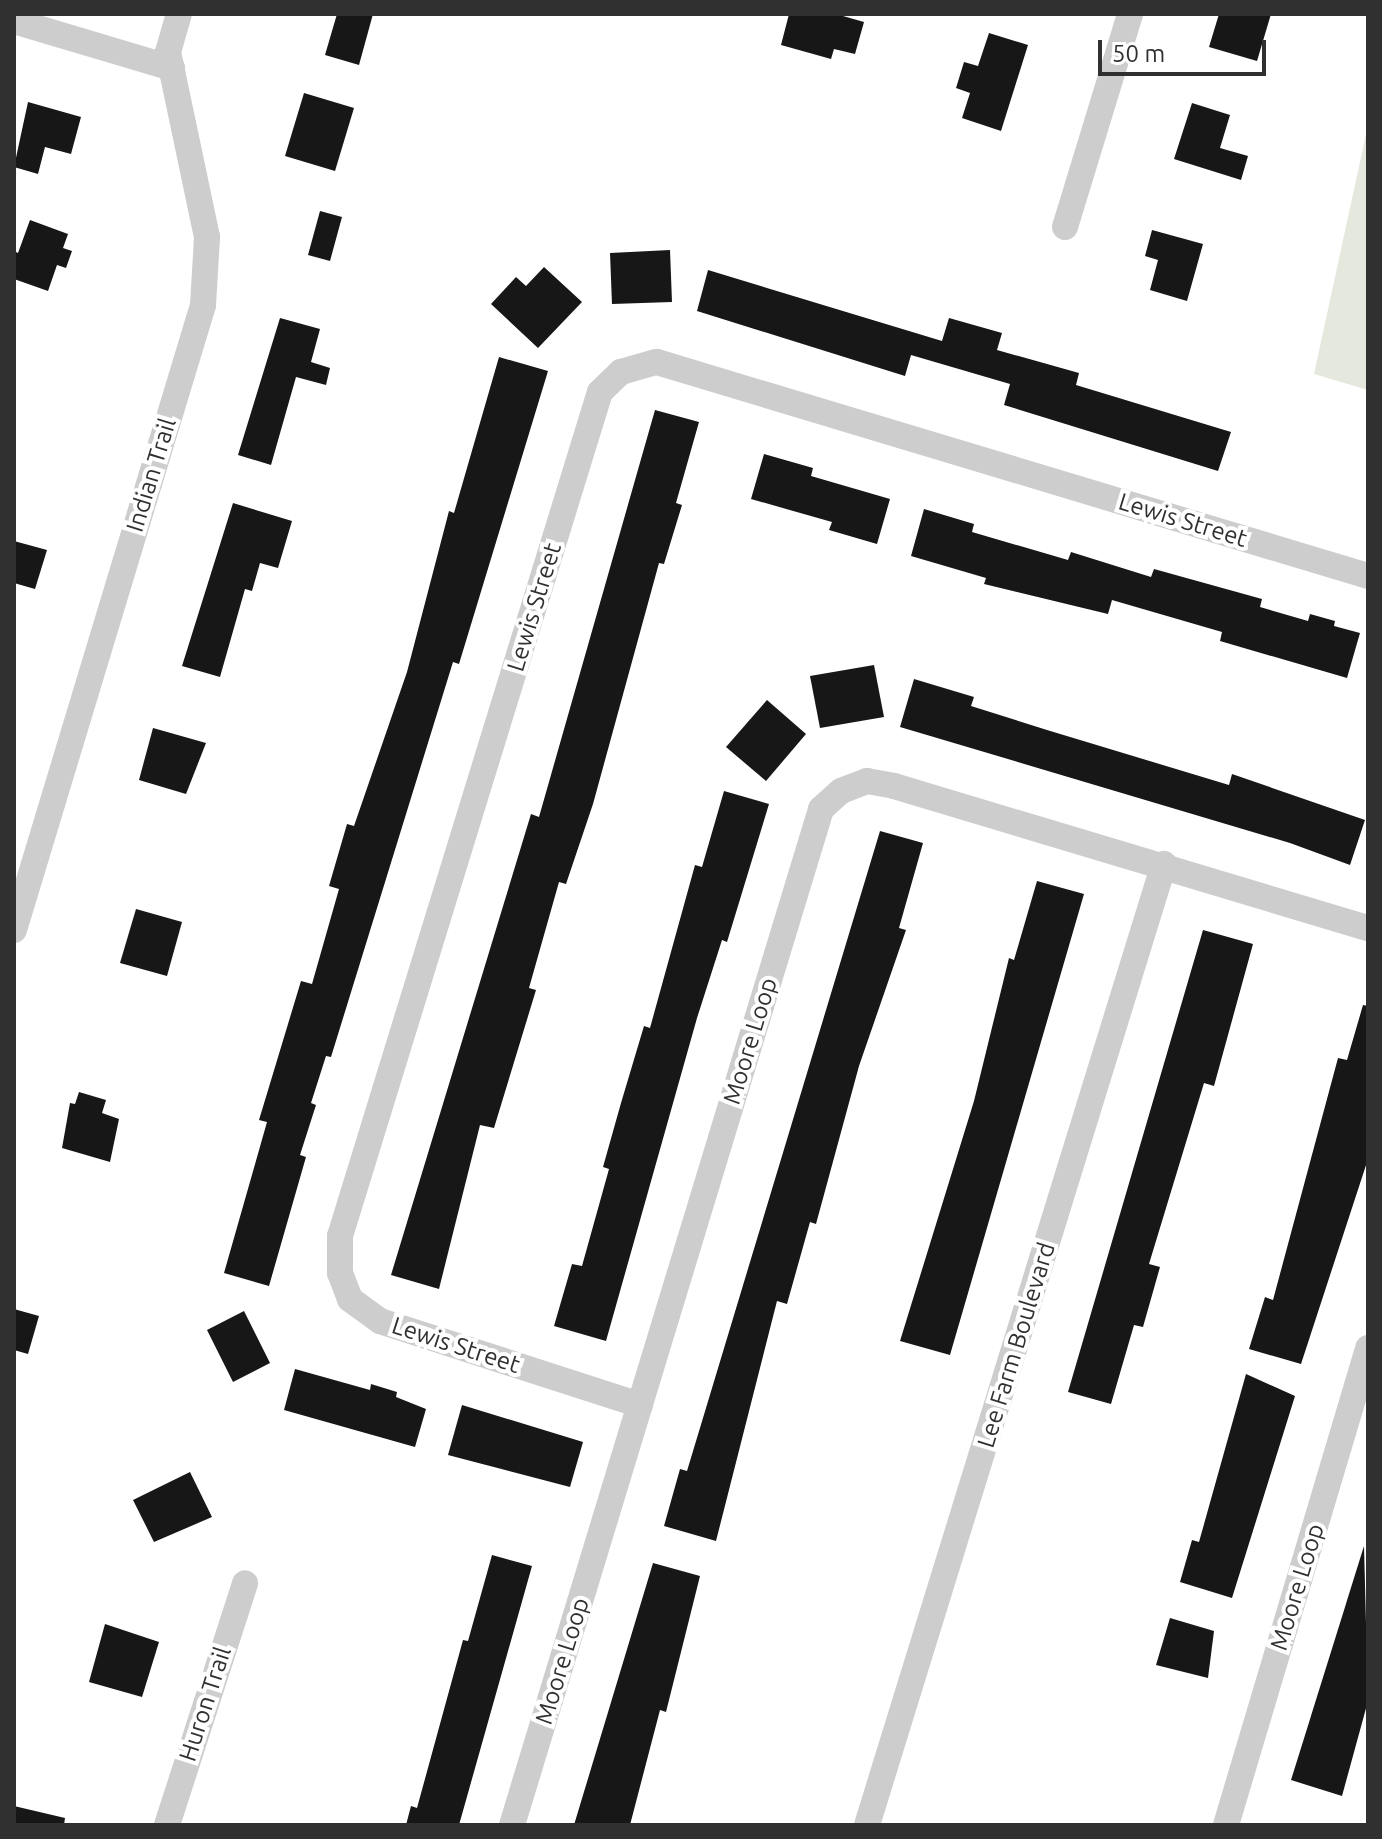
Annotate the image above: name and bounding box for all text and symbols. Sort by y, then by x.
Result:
scale bar [1102,24,1270,74]
text: 50 m [1112,40,1165,67]
street label: Indian Trail [120,415,182,535]
street label: Lewis Street [1115,487,1251,553]
street label: Lewis Street [501,539,567,675]
street label: Moore Loop [717,974,783,1108]
street label: Lee Farm Boulevard [971,1239,1061,1451]
street label: Lewis Street [388,1311,524,1379]
street label: Moore Loop [1264,1520,1330,1654]
street label: Moore Loop [529,1594,595,1728]
street label: Huron Trail [173,1643,237,1765]

